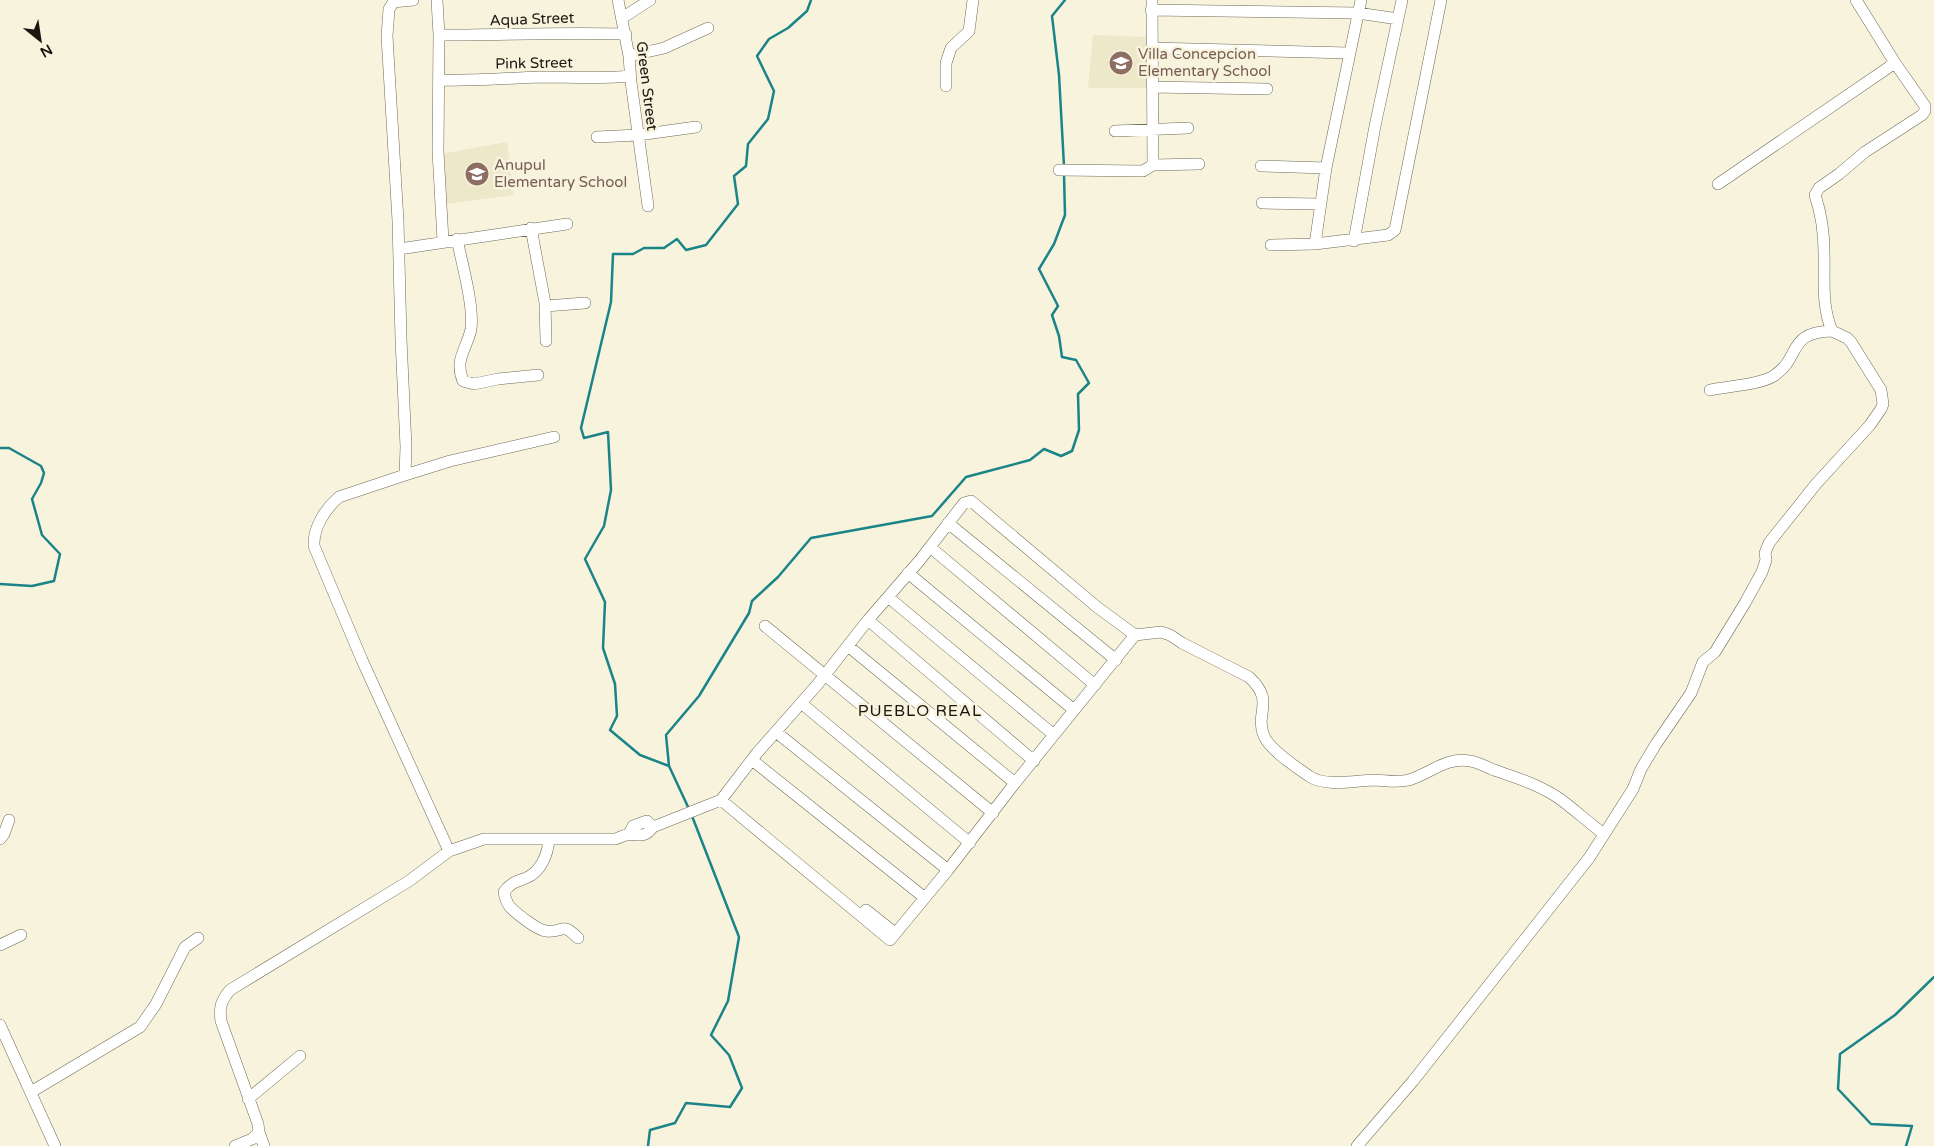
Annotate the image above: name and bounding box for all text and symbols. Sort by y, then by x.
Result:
street label: Aqua Street [489,9,575,29]
north arrow [15,15,65,65]
street label: Green Street [633,40,661,132]
text: N [37,41,55,61]
place label: Villa Concepcion Elementary School [1138,45,1271,80]
school or university icon: Villa Concepcion Elementary School [1108,50,1134,76]
street label: Pink Street [495,53,573,73]
place label: Anupul Elementary School [494,156,627,191]
school or university icon: Anupul Elementary School [464,161,490,187]
district label: PUEBLO REAL [858,701,982,721]

